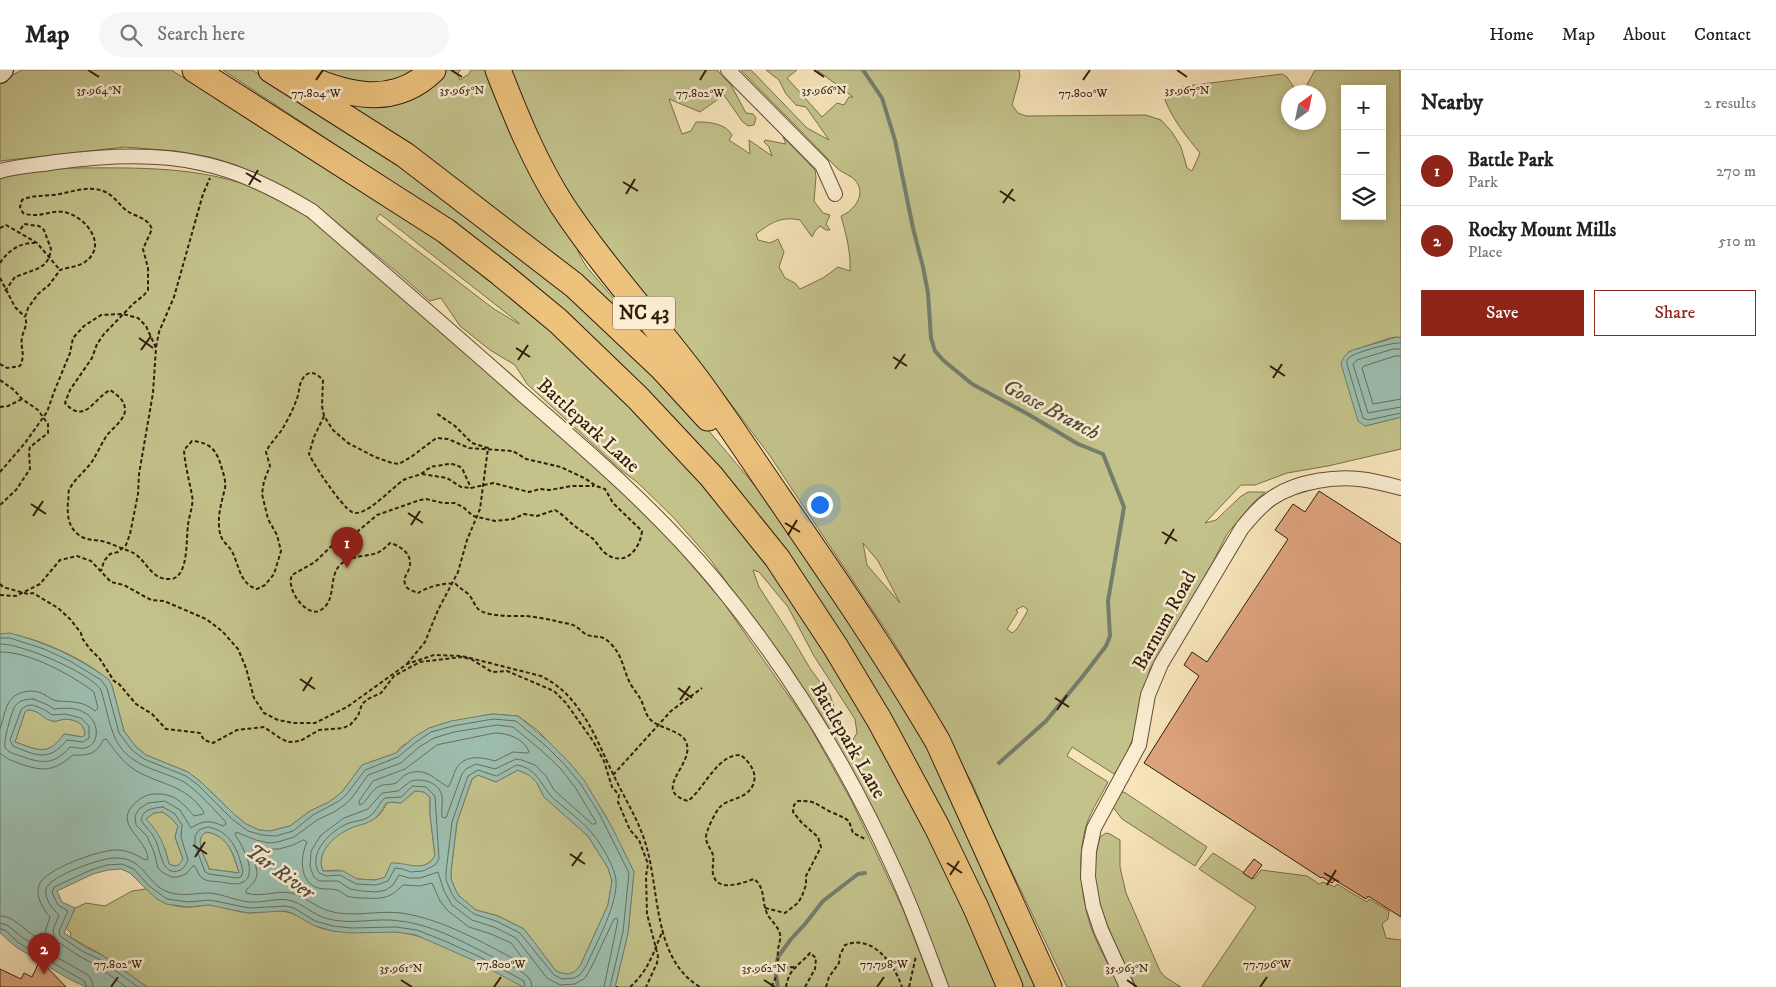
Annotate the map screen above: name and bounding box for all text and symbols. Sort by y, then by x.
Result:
search box [99,12,449,57]
text: Map [25,20,69,50]
icon: search [117,21,145,49]
text: Search here [157,23,245,46]
text: Home [1489,24,1534,46]
text: Map [1562,24,1595,46]
text: About [1623,24,1666,46]
text: Contact [1694,24,1751,46]
text: 35.964°N [76,83,122,98]
text: 35.965°N [440,83,485,98]
text: 35.966°N [801,83,847,98]
text: 35.967°N [1164,83,1210,98]
north arrow [1281,85,1326,130]
map controls [1341,85,1386,220]
button: + [1341,85,1386,130]
text: 77.804°W [291,86,342,101]
text: 77.802°W [676,86,725,101]
text: 77.800°W [1058,86,1109,101]
text: Nearby [1421,90,1483,116]
text: 2 results [1704,93,1756,113]
button: − [1341,130,1386,175]
text: Battle Park [1468,149,1553,172]
text: 1 [1434,161,1440,181]
text: 270 m [1716,161,1756,181]
text: Park [1468,172,1498,192]
button: layers [1341,175,1386,220]
text: Rocky Mount Mills [1468,219,1616,242]
text: 2 [1433,231,1441,251]
text: 510 m [1718,231,1756,251]
text: Place [1468,242,1502,262]
button: Save [1421,290,1584,336]
button: Share [1594,290,1756,336]
road number: NC 43 [613,297,675,330]
street label: Battlepark Lane [531,373,645,479]
water label: Goose Branch [998,374,1104,446]
your location [807,492,833,518]
pin: 1 [331,527,363,568]
street label: Barnum Road [1128,567,1202,675]
street label: Battlepark Lane [805,679,891,803]
water label: Tar River [241,839,320,906]
pin: 2 [28,933,60,974]
text: 77.802°W [94,957,143,972]
text: 77.800°W [476,957,527,972]
text: 77.798°W [860,957,909,972]
text: 77.796°W [1243,957,1292,972]
text: 35.961°N [379,961,423,976]
text: 35.962°N [742,961,787,976]
text: 35.963°N [1105,961,1149,976]

